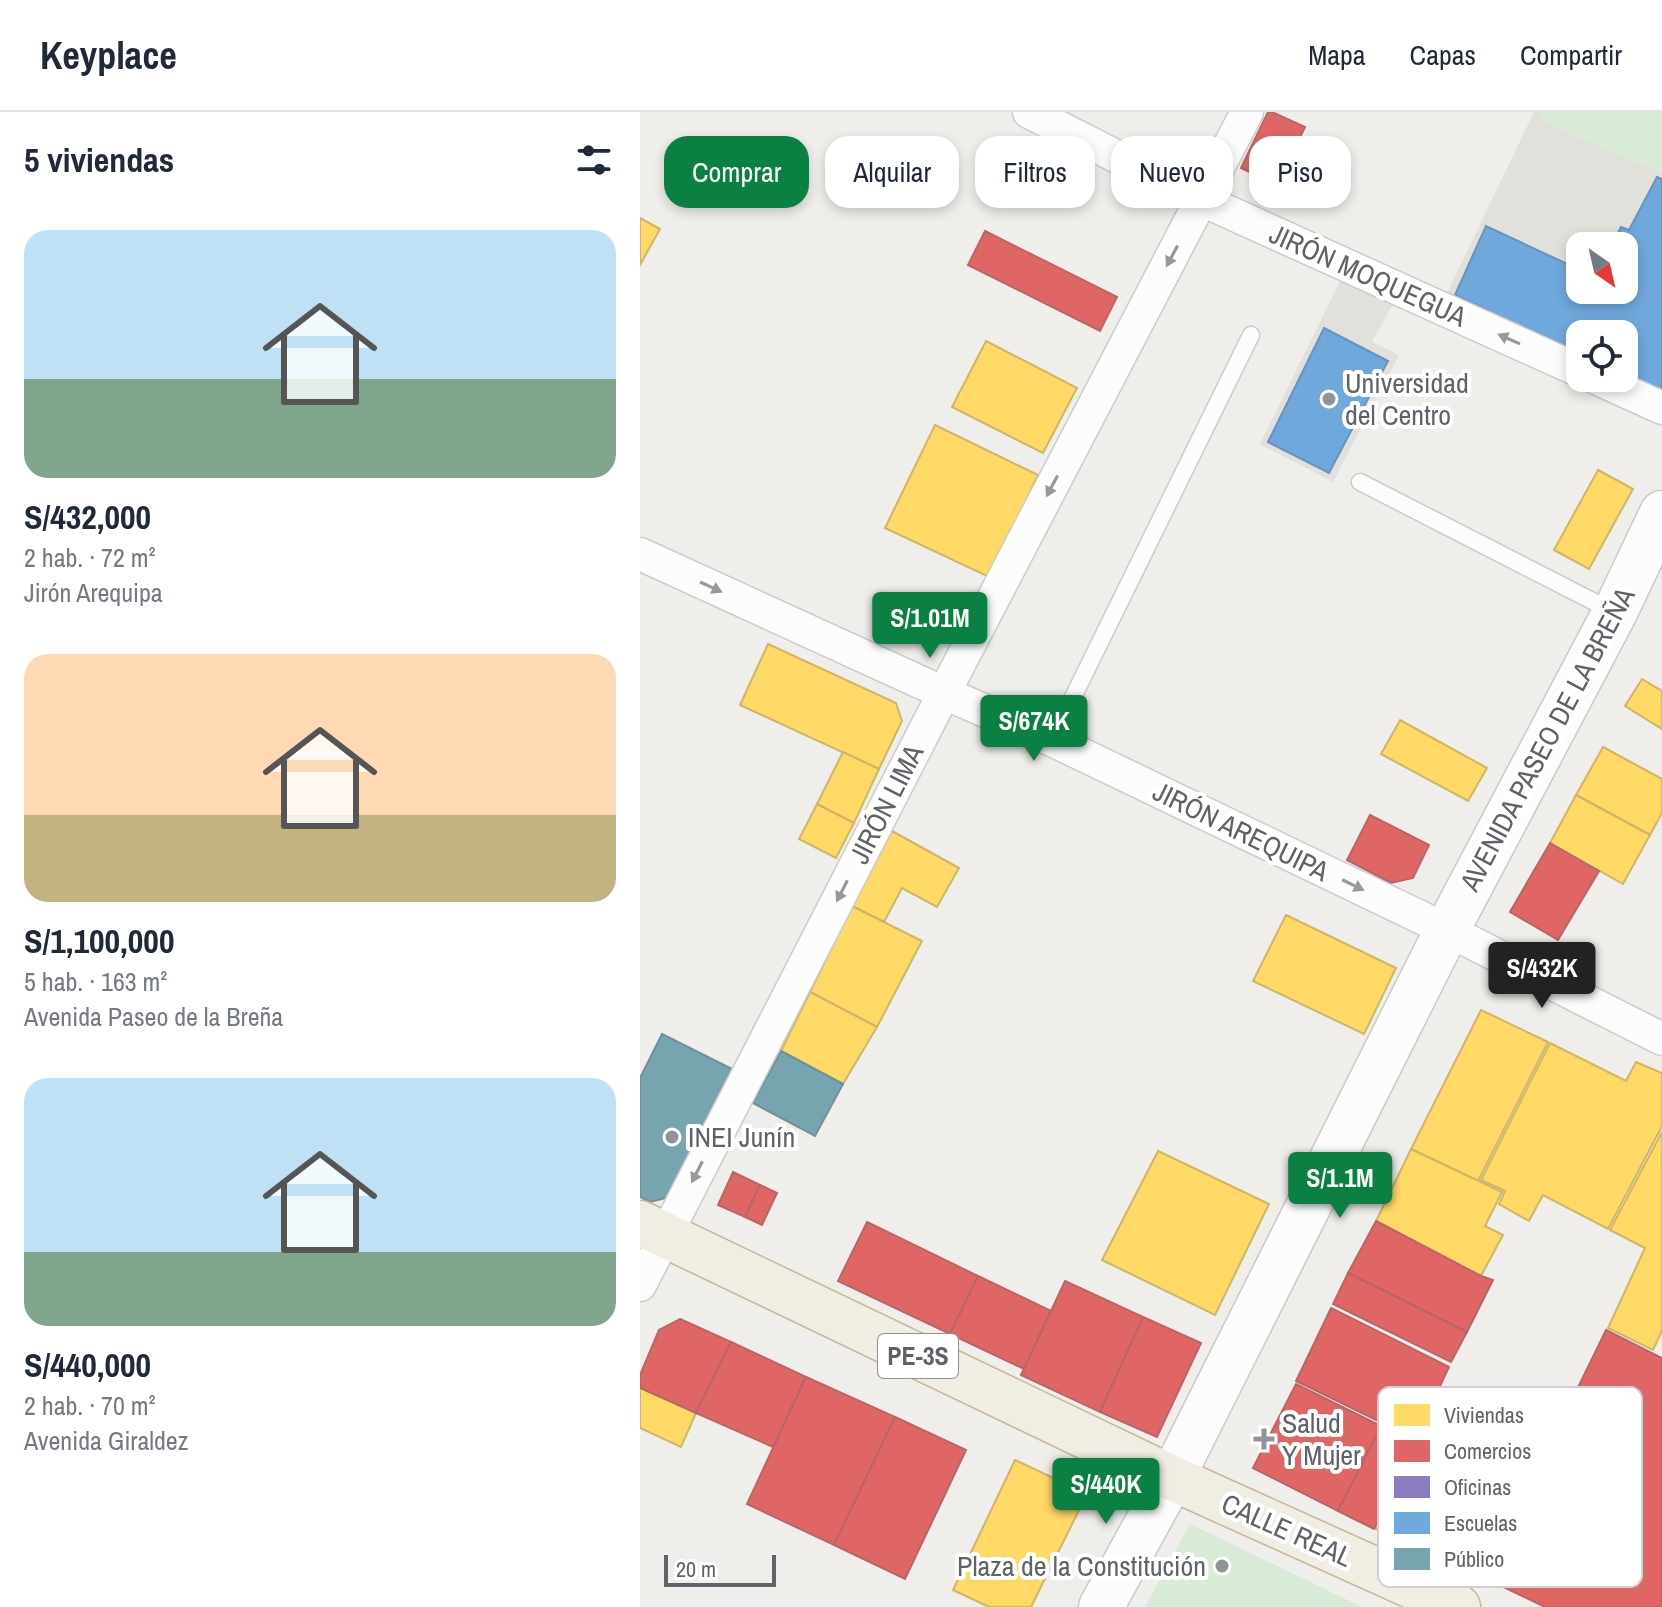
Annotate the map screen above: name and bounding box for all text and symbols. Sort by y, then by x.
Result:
text: Keyplace [40,30,177,81]
text: Mapa [1308,36,1366,74]
text: Capas [1410,36,1476,74]
text: Compartir [1520,36,1622,74]
chip: Comprar [664,136,809,208]
chip: Alquilar [825,136,959,208]
chip: Filtros [975,136,1095,208]
chip: Nuevo [1111,136,1233,208]
chip: Piso [1249,136,1351,208]
text: 5 viviendas [24,137,174,183]
icon: filters [572,138,616,182]
street label: JIRÓN MOQUEGUA [1264,215,1473,336]
north arrow [1566,232,1638,304]
map controls [1566,232,1638,392]
one-way arrow [1166,244,1179,267]
icon: home [248,282,392,426]
button: locate [1566,320,1638,392]
one-way arrow [1497,332,1521,346]
place label: Universidad del Centro [1345,364,1469,434]
marker: Universidad del Centro [1320,390,1338,408]
one-way arrow [1045,475,1058,498]
text: S/432,000 [24,494,151,540]
text: 2 hab. · 72 m² [24,540,156,575]
text: Jirón Arequipa [24,575,163,610]
one-way arrow [699,580,723,594]
street label: AVENIDA PASEO DE LA BREÑA [1450,580,1644,898]
pin: S/1.01M [856,592,1004,660]
text: S/1.01M [890,600,970,635]
pin: S/674K [969,695,1099,763]
text: S/674K [998,703,1070,738]
icon: home [248,706,392,850]
street label: JIRÓN LIMA [840,737,932,870]
street label: JIRÓN AREQUIPA [1147,772,1336,890]
one-way arrow [1341,878,1365,892]
one-way arrow [835,879,848,902]
text: S/1,100,000 [24,918,174,964]
pin: S/432K [1477,942,1607,1010]
text: S/432K [1506,950,1578,985]
text: 5 hab. · 163 m² [24,964,167,999]
text: Avenida Paseo de la Breña [24,999,283,1034]
place label: INEI Junín [688,1118,795,1156]
marker: INEI Junín [663,1128,681,1146]
icon: home [248,1130,392,1274]
pin: S/1.1M [1275,1152,1405,1220]
one-way arrow [691,1160,704,1183]
text: S/1.1M [1306,1160,1374,1195]
road number: PE-3S [878,1334,958,1378]
text: S/440,000 [24,1342,151,1388]
legend [1378,1387,1642,1587]
text: 2 hab. · 70 m² [24,1388,156,1423]
text: Viviendas [1444,1400,1524,1430]
place label: Salud Y Mujer [1282,1404,1361,1474]
text: Avenida Giraldez [24,1423,188,1458]
marker: Salud Y Mujer [1253,1428,1275,1450]
text: Comercios [1444,1436,1531,1466]
pin: S/440K [1041,1458,1171,1526]
text: S/440K [1070,1466,1142,1501]
text: Oficinas [1444,1472,1511,1502]
street label: CALLE REAL [1216,1484,1358,1576]
text: Escuelas [1444,1508,1517,1538]
text: Público [1444,1544,1504,1574]
place label: Plaza de la Constitución [957,1547,1206,1585]
scale bar [664,1551,776,1587]
text: 20 m [676,1554,716,1584]
marker: Plaza de la Constitución [1213,1557,1231,1575]

